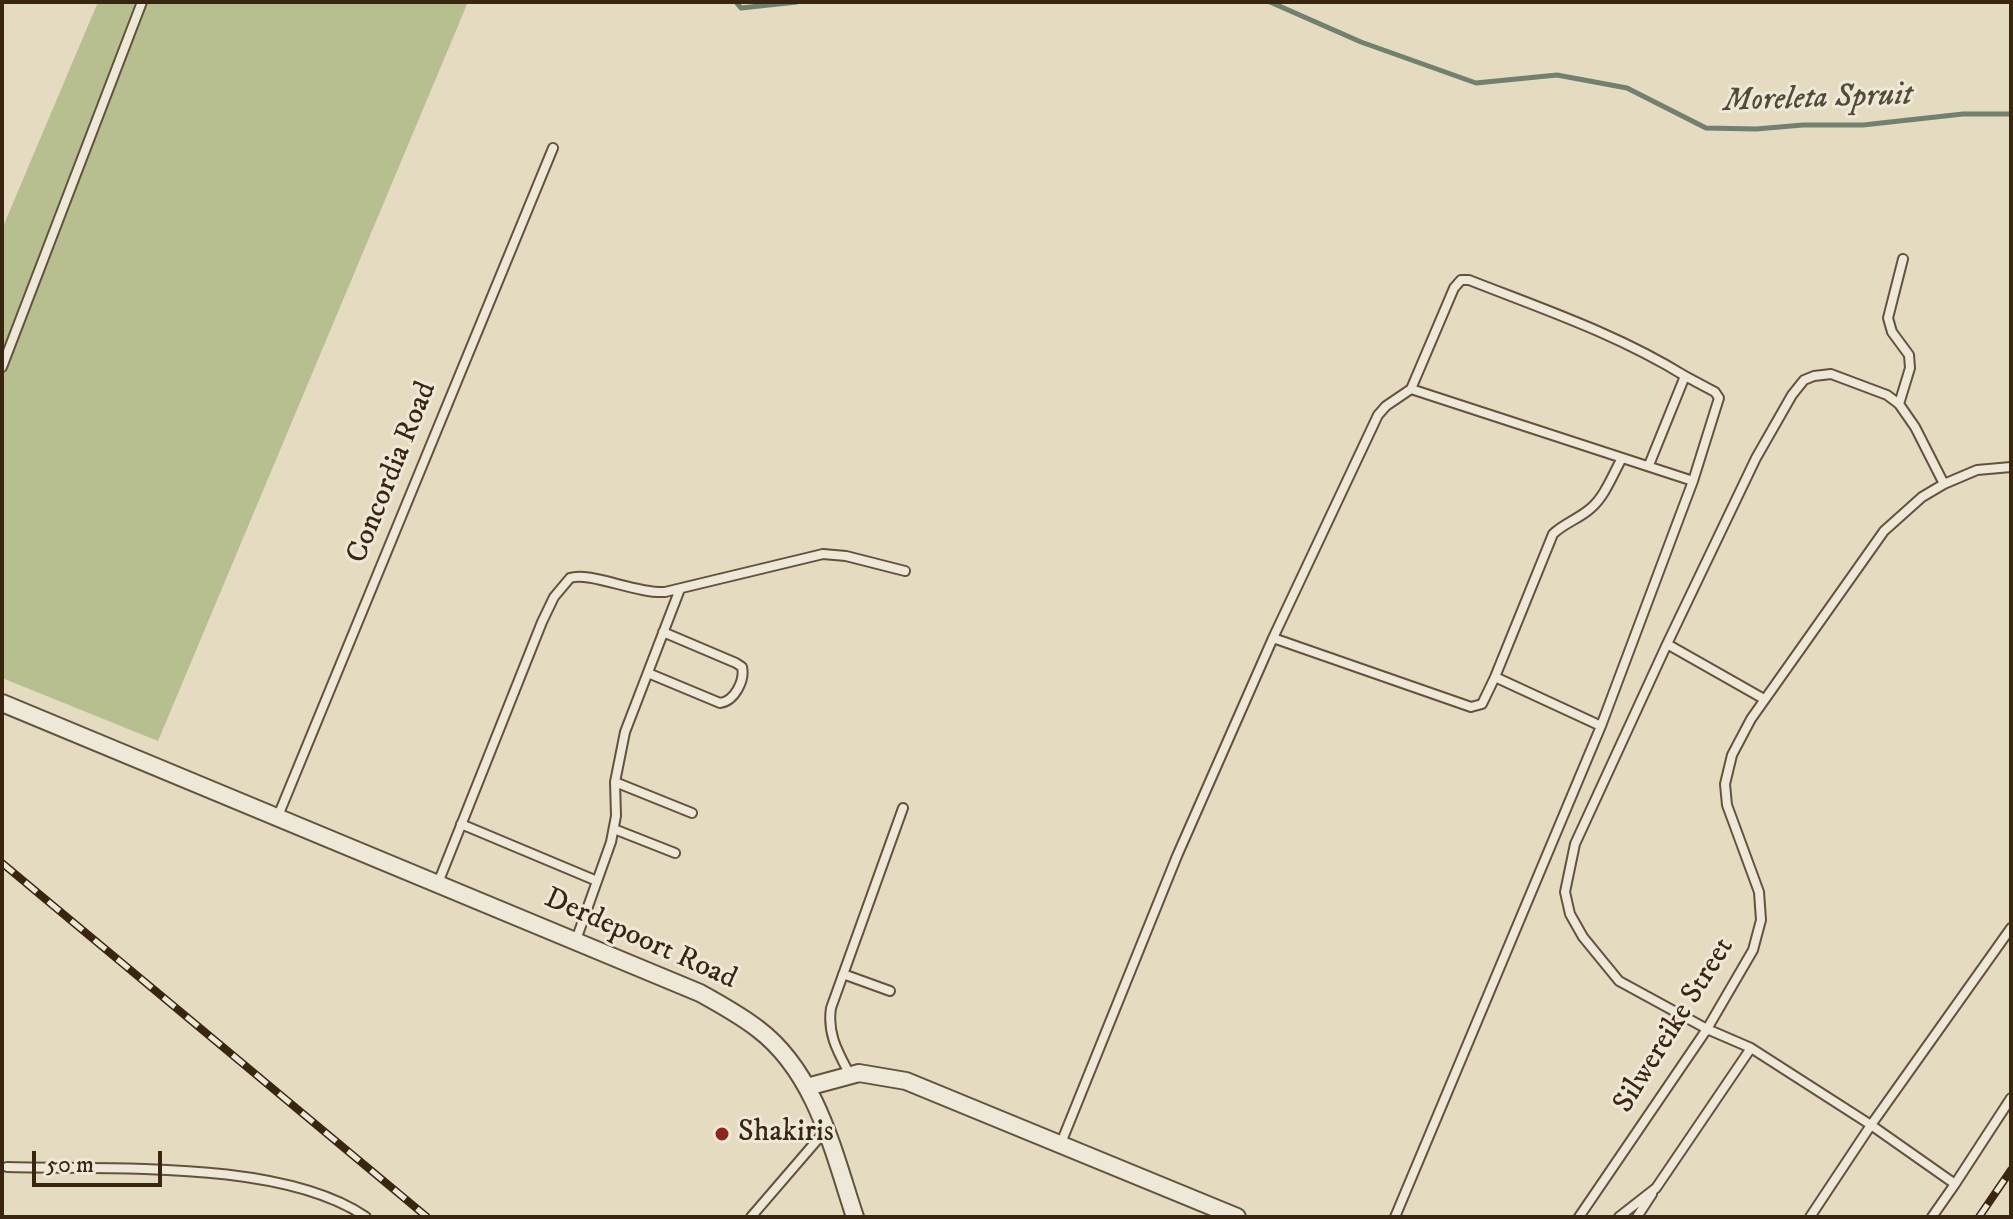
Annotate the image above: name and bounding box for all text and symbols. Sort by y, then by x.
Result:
water label: Moreleta Spruit [1723,78,1913,122]
street label: Concordia Road [340,377,446,569]
street label: Derdepoort Road [538,882,742,998]
street label: Silwereike Street [1607,932,1743,1120]
place label: Shakiris [738,1116,834,1152]
marker: Shakiris [713,1125,731,1143]
scale bar [36,1135,166,1185]
text: 50 m [46,1150,94,1180]

